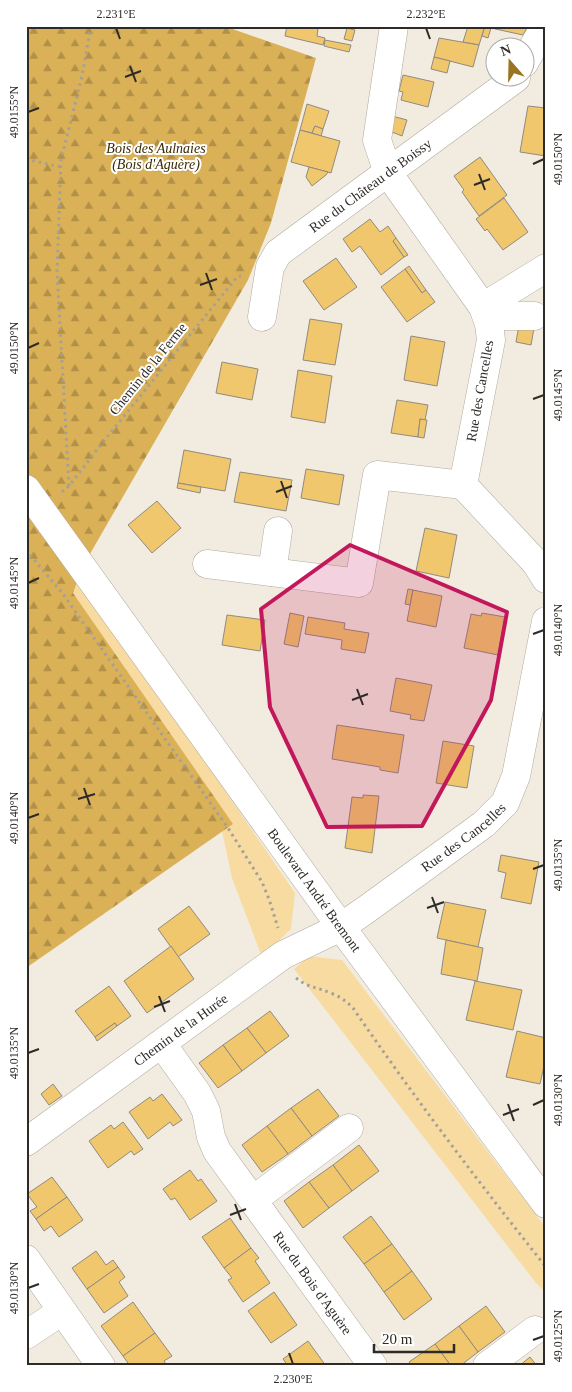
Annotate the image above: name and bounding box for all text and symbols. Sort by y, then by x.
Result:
text: 2.231°E [96,7,136,21]
text: 2.232°E [406,7,446,21]
north arrow [484,38,534,88]
text: N [498,41,513,59]
text: 49.0155°N [7,85,21,138]
text: 49.0150°N [551,132,565,185]
street label: Rue du Château de Boissy [306,136,434,235]
park label: Bois des Aulnaies (Bois d'Aguère) [106,141,206,173]
street label: Chemin de la Ferme [106,320,190,418]
text: 49.0150°N [7,321,21,374]
street label: Rue des Cancelles [464,339,496,443]
text: 49.0145°N [551,368,565,421]
text: 49.0145°N [7,556,21,609]
text: 49.0140°N [551,603,565,656]
text: 49.0140°N [7,791,21,844]
street label: Rue des Cancelles [418,800,508,875]
street label: Boulevard André Bremont [265,825,364,955]
text: 49.0135°N [551,838,565,891]
street label: Chemin de la Hurée [131,990,230,1069]
text: 49.0135°N [7,1026,21,1079]
text: 49.0130°N [551,1073,565,1126]
street label: Rue du Bois d'Aguère [270,1229,355,1337]
text: 49.0130°N [7,1261,21,1314]
text: 49.0125°N [551,1309,565,1362]
scale bar [374,1322,454,1354]
text: 20 m [382,1331,413,1347]
text: 2.230°E [273,1372,313,1386]

